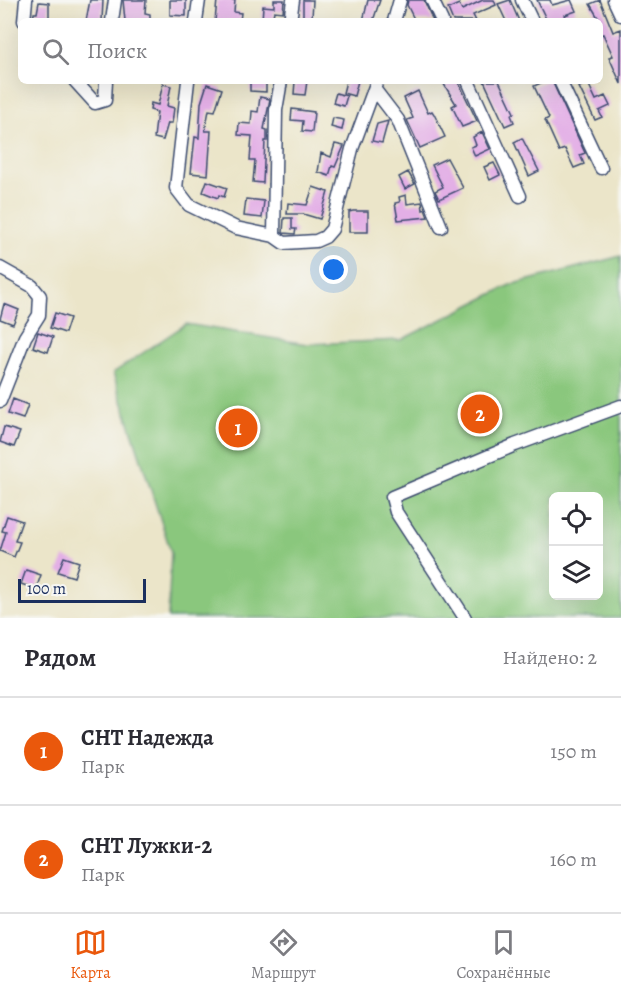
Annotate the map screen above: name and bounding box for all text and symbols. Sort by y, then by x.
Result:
search box [18,18,603,84]
icon: search [39,35,72,68]
text: Поиск [87,36,147,66]
your location [319,255,348,284]
pin: 2 [460,392,500,436]
pin: 1 [218,406,258,450]
map controls [549,492,603,600]
button: locate [549,492,603,546]
button: layers [549,546,603,600]
scale bar [18,576,146,604]
text: 100 m [27,578,66,600]
text: Рядом [24,640,96,675]
text: Найдено: 2 [502,644,597,671]
text: СНТ Надежда [81,723,214,753]
text: 1 [40,738,47,765]
text: 150 m [550,738,597,765]
text: Парк [81,753,125,780]
text: СНТ Лужки-2 [81,831,212,861]
text: 2 [39,846,48,873]
text: 160 m [550,846,597,873]
text: Парк [81,861,125,888]
tab: Карта [70,926,111,984]
tab: Маршрут [251,926,316,984]
tab: Сохранённые [456,926,551,984]

